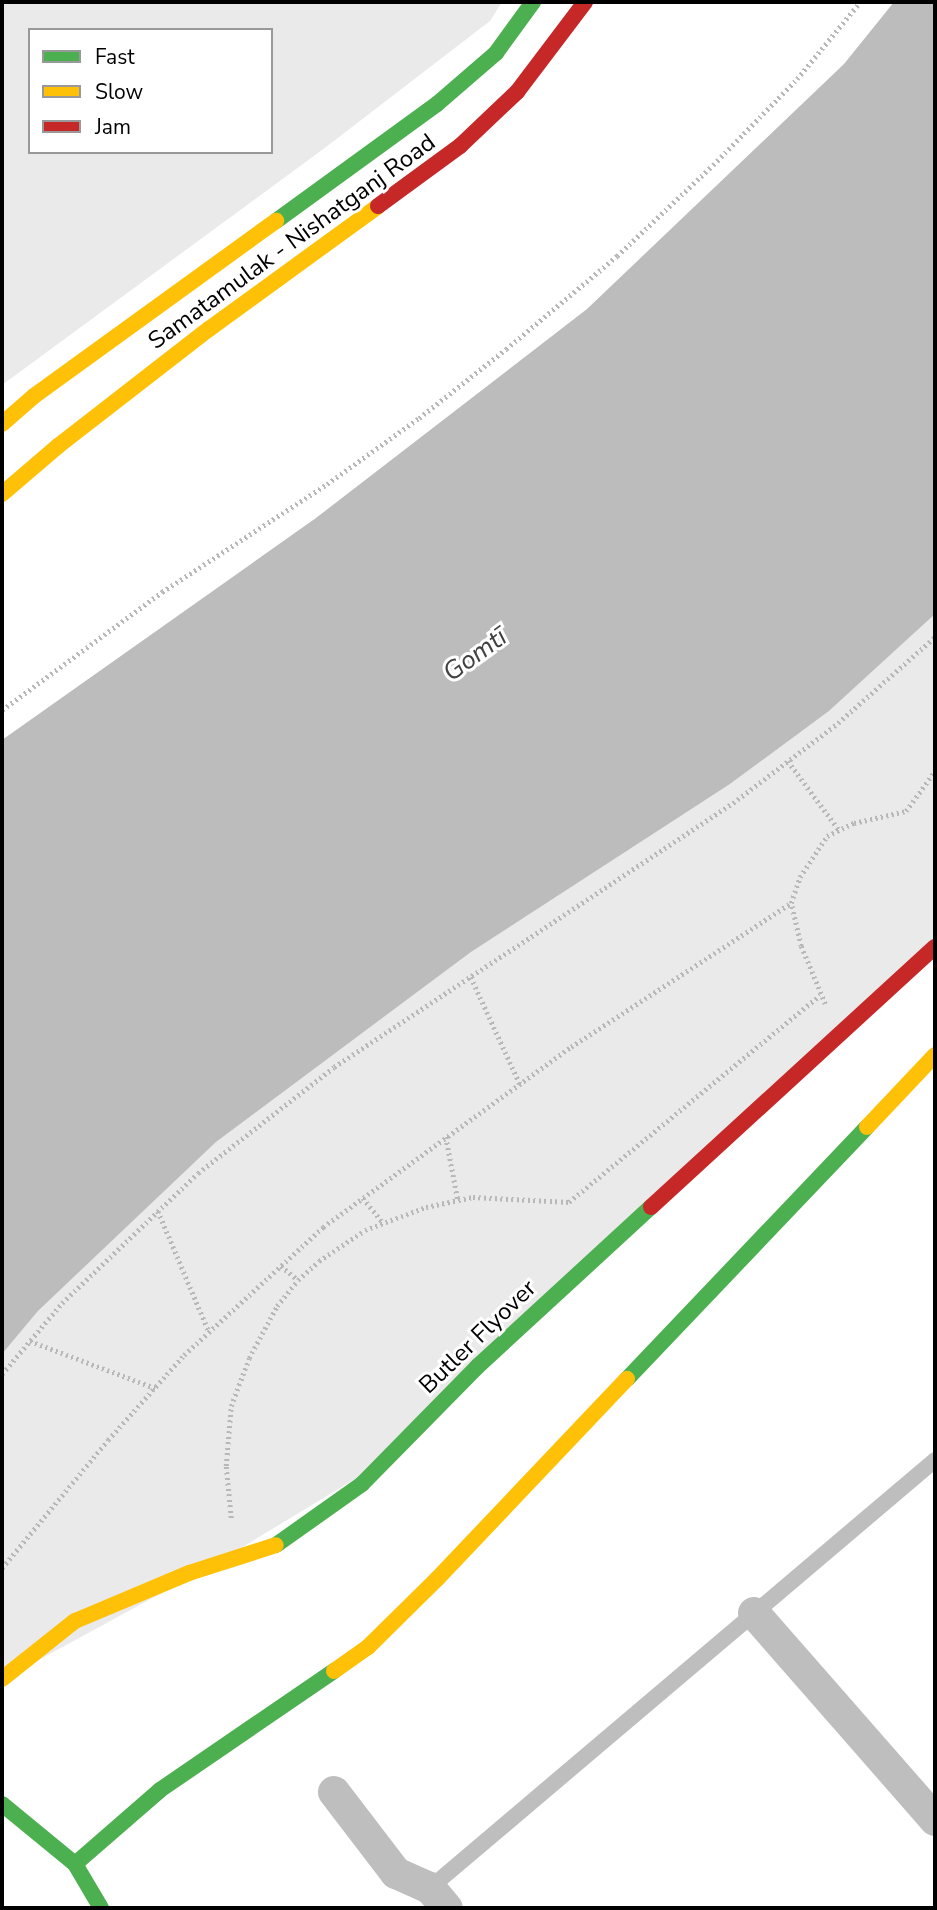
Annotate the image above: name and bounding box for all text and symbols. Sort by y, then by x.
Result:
legend [28,28,273,154]
text: Fast [95,43,135,71]
text: Slow [95,78,143,106]
text: Jam [95,113,131,141]
street label: Samatamulak - Nishatganj Road [143,128,441,356]
water label: Gomtī [437,622,513,688]
street label: Butler Flyover [414,1274,542,1400]

